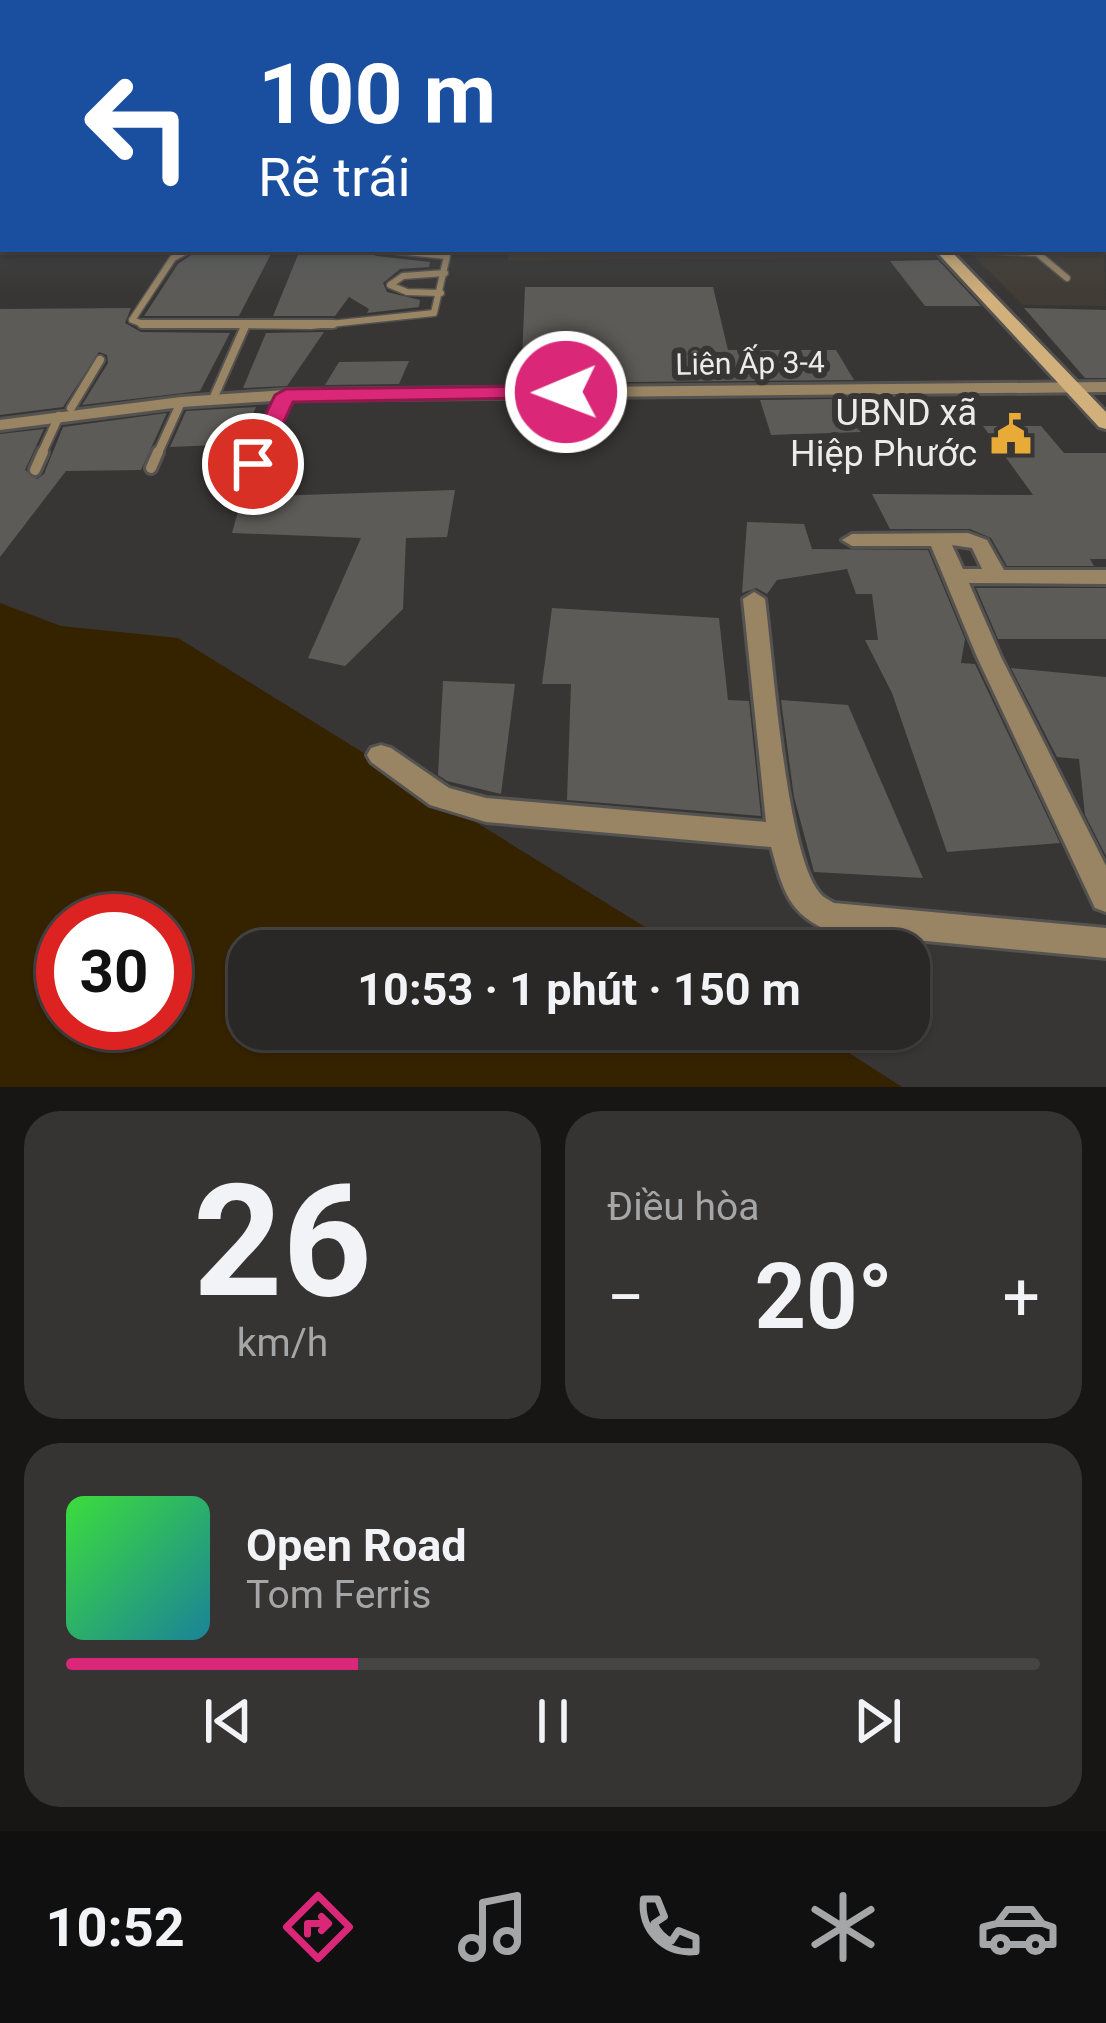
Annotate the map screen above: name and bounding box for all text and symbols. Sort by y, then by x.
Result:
text: 100 m [258,45,496,144]
icon: left [60,48,216,204]
text: Rẽ trái [258,146,411,209]
position arrow [503,329,629,455]
street label: Liên Ấp 3-4 [675,343,825,382]
place label: UBND xã Hiệp Phước [790,392,977,475]
public building icon: UBND xã Hiệp Phước [988,411,1034,457]
pin [202,413,304,515]
icon: arrive [220,431,286,497]
speed limit sign: 30 [36,894,192,1050]
text: 10:53 · 1 phút · 150 m [357,963,801,1016]
text: 26 [193,1150,372,1333]
text: Điều hòa [607,1184,759,1230]
text: 20° [754,1245,893,1350]
text: − [607,1259,645,1336]
text: + [1003,1259,1040,1336]
text: km/h [237,1320,328,1366]
text: Open Road [246,1519,467,1572]
text: Tom Ferris [246,1572,431,1618]
icon: previous [195,1688,261,1754]
icon: pause [520,1688,586,1754]
icon: next [845,1688,911,1754]
icon: directions [276,1885,360,1969]
icon: music [451,1885,535,1969]
icon: phone [626,1885,710,1969]
icon: climate [801,1885,885,1969]
icon: car [976,1885,1060,1969]
text: 10:52 [46,1896,185,1959]

